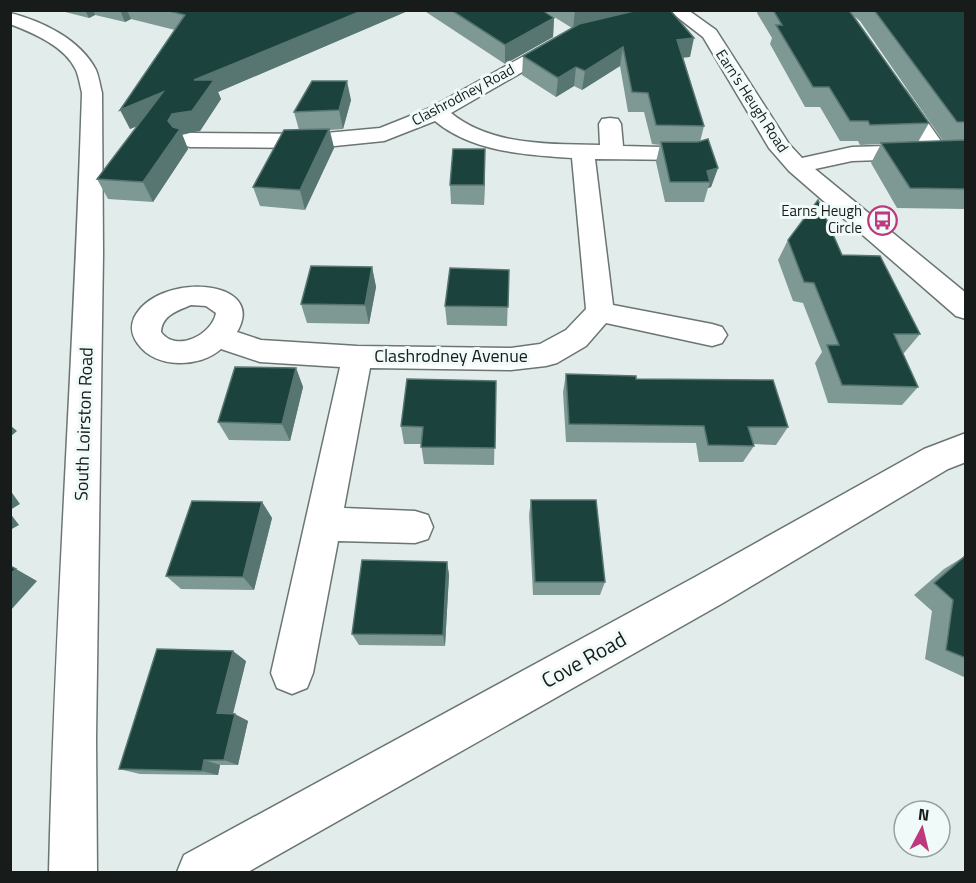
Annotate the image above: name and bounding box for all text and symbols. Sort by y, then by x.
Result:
street label: Earn's Heugh Road [710,44,795,157]
street label: Clashrodney Road [407,58,518,131]
place label: Earns Heugh Circle [781,199,862,239]
bus stop icon: Earns Heugh Circle [867,204,899,236]
street label: Clashrodney Avenue [374,342,528,369]
street label: South Loirston Road [67,347,100,501]
street label: Cove Road [535,623,632,696]
north arrow [892,799,952,859]
text: N [917,802,931,827]

